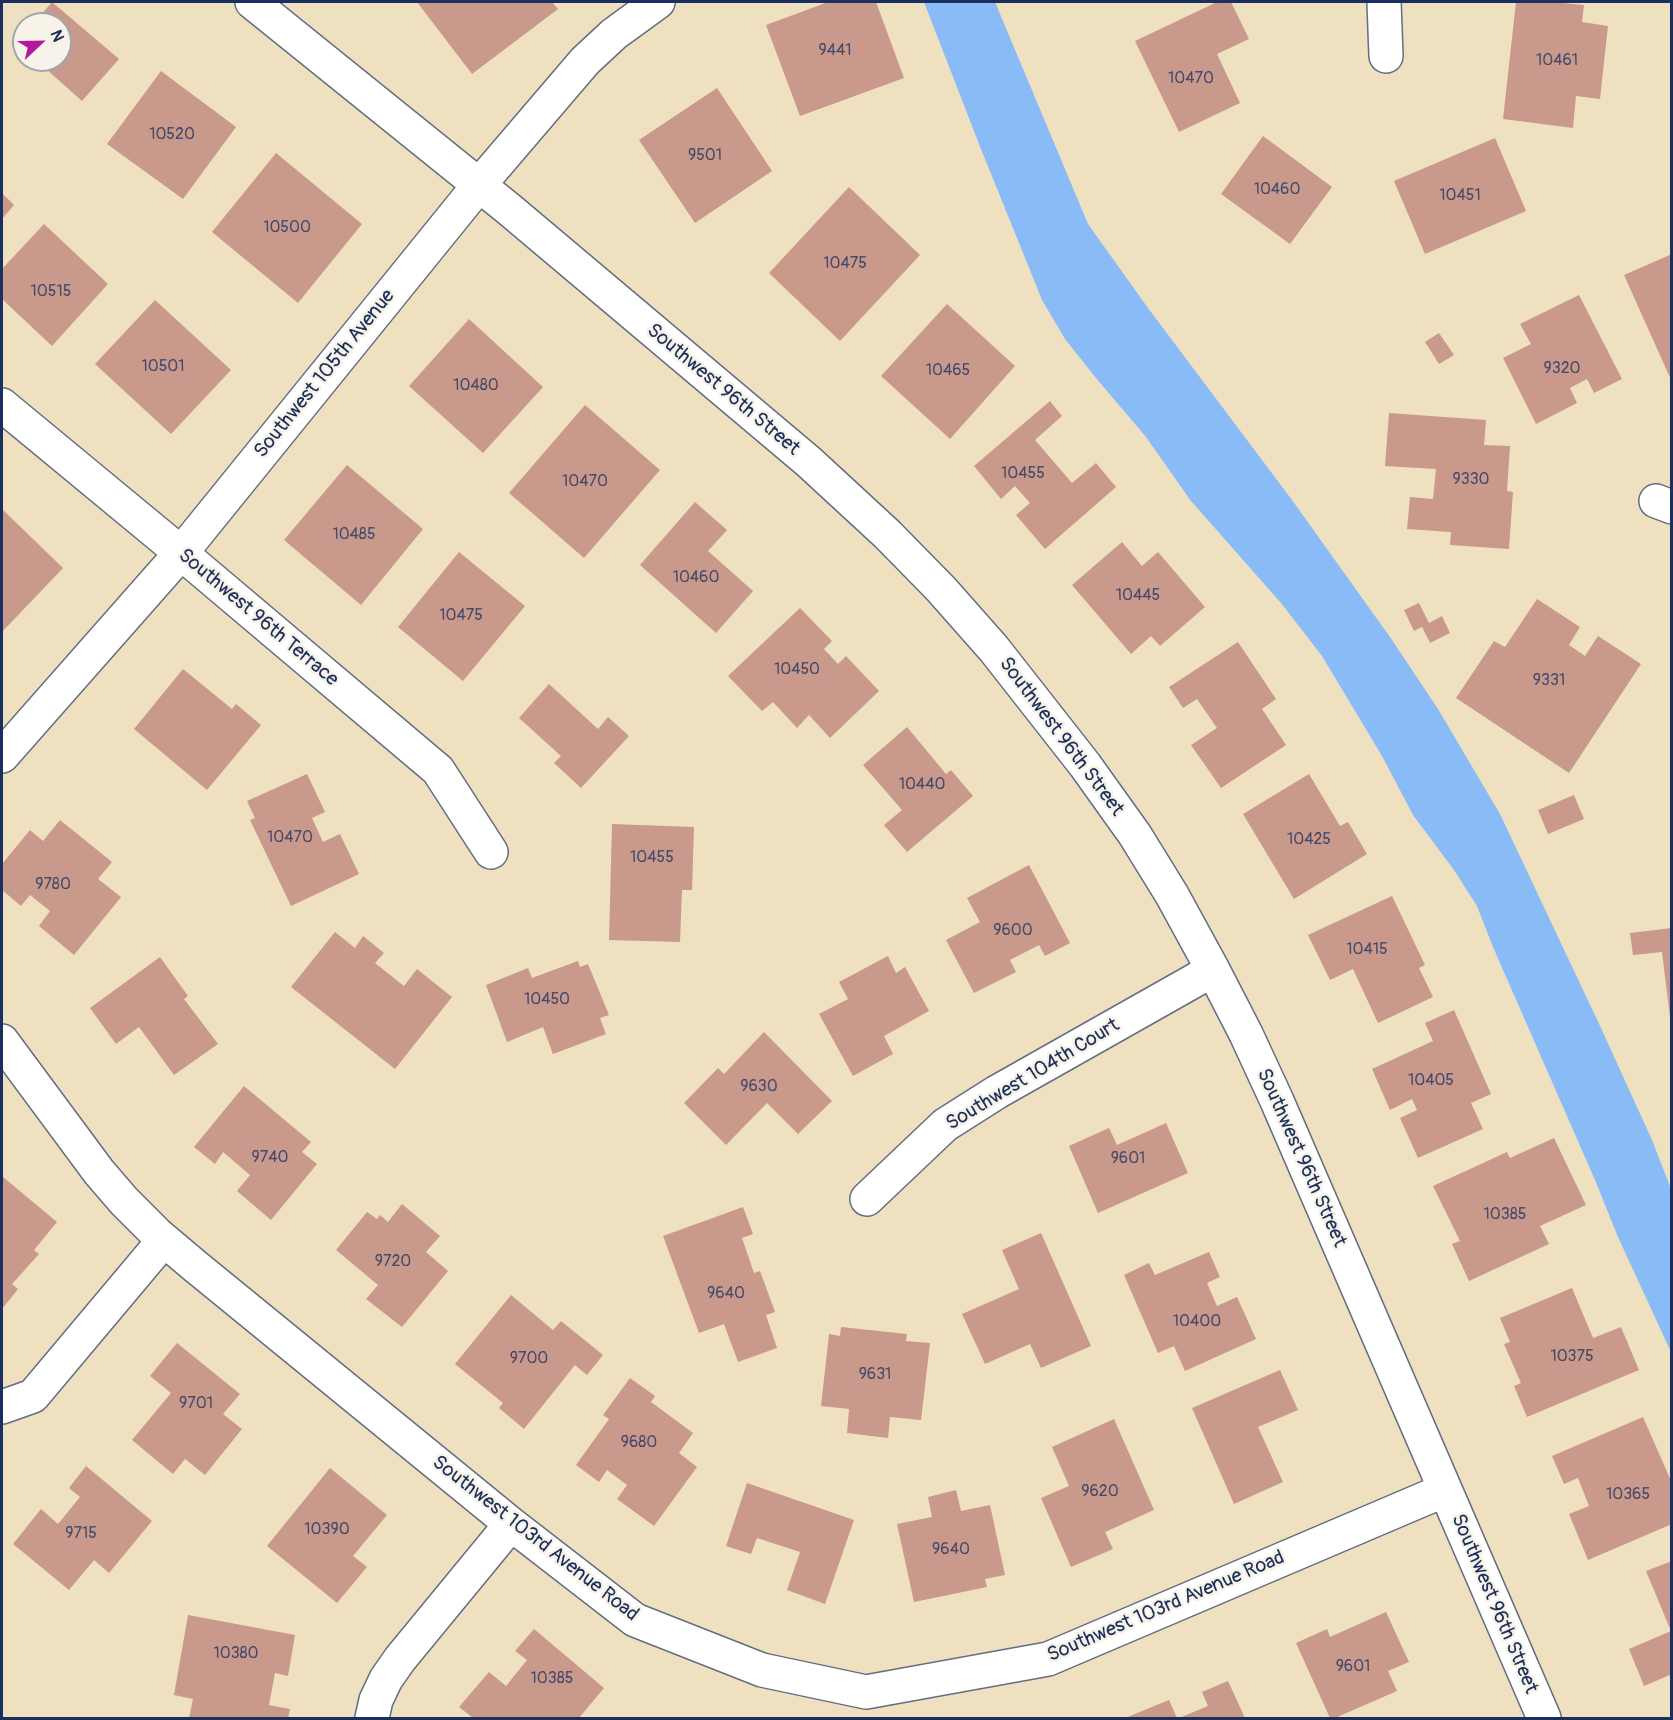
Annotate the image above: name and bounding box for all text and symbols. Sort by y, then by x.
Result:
north arrow [12,12,72,72]
text: N [46,27,68,45]
house number: 9441 [818,41,852,61]
house number: 10461 [1536,51,1578,71]
house number: 10470 [1168,69,1214,89]
house number: 10520 [149,125,195,145]
house number: 9501 [688,146,722,166]
house number: 10460 [1254,180,1300,200]
house number: 10451 [1439,186,1481,206]
house number: 10500 [263,218,311,238]
house number: 10475 [823,254,867,274]
house number: 10515 [31,282,71,302]
street label: Southwest 105th Avenue [250,285,400,463]
street label: Southwest 96th Street [642,319,804,461]
house number: 10501 [141,357,185,377]
house number: 9320 [1543,359,1581,379]
house number: 10465 [926,361,970,381]
house number: 10480 [453,376,499,396]
house number: 10455 [1001,464,1045,484]
house number: 9330 [1452,470,1490,490]
house number: 10470 [562,472,608,492]
house number: 10485 [332,525,376,545]
street label: Southwest 96th Terrace [173,544,343,692]
house number: 10460 [673,568,719,588]
house number: 10445 [1116,586,1160,606]
house number: 10475 [439,606,483,626]
street label: Southwest 96th Street [993,653,1129,821]
house number: 10450 [774,660,820,680]
house number: 9331 [1533,671,1565,691]
house number: 10440 [899,775,945,795]
house number: 10470 [267,828,313,848]
house number: 10425 [1287,830,1331,850]
house number: 10455 [630,848,674,868]
house number: 9780 [35,875,71,895]
house number: 9600 [993,921,1033,941]
house number: 10415 [1346,940,1388,960]
house number: 10450 [524,990,570,1010]
street label: Southwest 104th Court [942,1014,1124,1136]
street label: Southwest 96th Street [1251,1065,1351,1251]
house number: 10405 [1408,1071,1454,1091]
house number: 9630 [740,1077,778,1097]
house number: 9740 [252,1148,288,1168]
house number: 9601 [1111,1149,1145,1169]
house number: 10385 [1484,1205,1526,1225]
house number: 9720 [375,1252,411,1272]
house number: 9640 [707,1284,745,1304]
house number: 10400 [1173,1312,1221,1332]
house number: 10375 [1550,1347,1594,1367]
house number: 9700 [510,1349,548,1369]
house number: 9631 [859,1365,891,1385]
house number: 9701 [179,1394,213,1414]
house number: 9680 [621,1433,657,1453]
street label: Southwest 103rd Avenue Road [427,1451,643,1627]
house number: 9620 [1081,1482,1119,1502]
house number: 10365 [1606,1485,1650,1505]
street label: Southwest 96th Street [1445,1511,1543,1697]
house number: 10390 [304,1520,350,1540]
house number: 9715 [65,1524,97,1544]
house number: 9640 [932,1540,970,1560]
street label: Southwest 103rd Avenue Road [1044,1546,1288,1668]
house number: 10380 [213,1644,259,1664]
house number: 9601 [1336,1657,1370,1677]
house number: 10385 [531,1669,573,1689]

